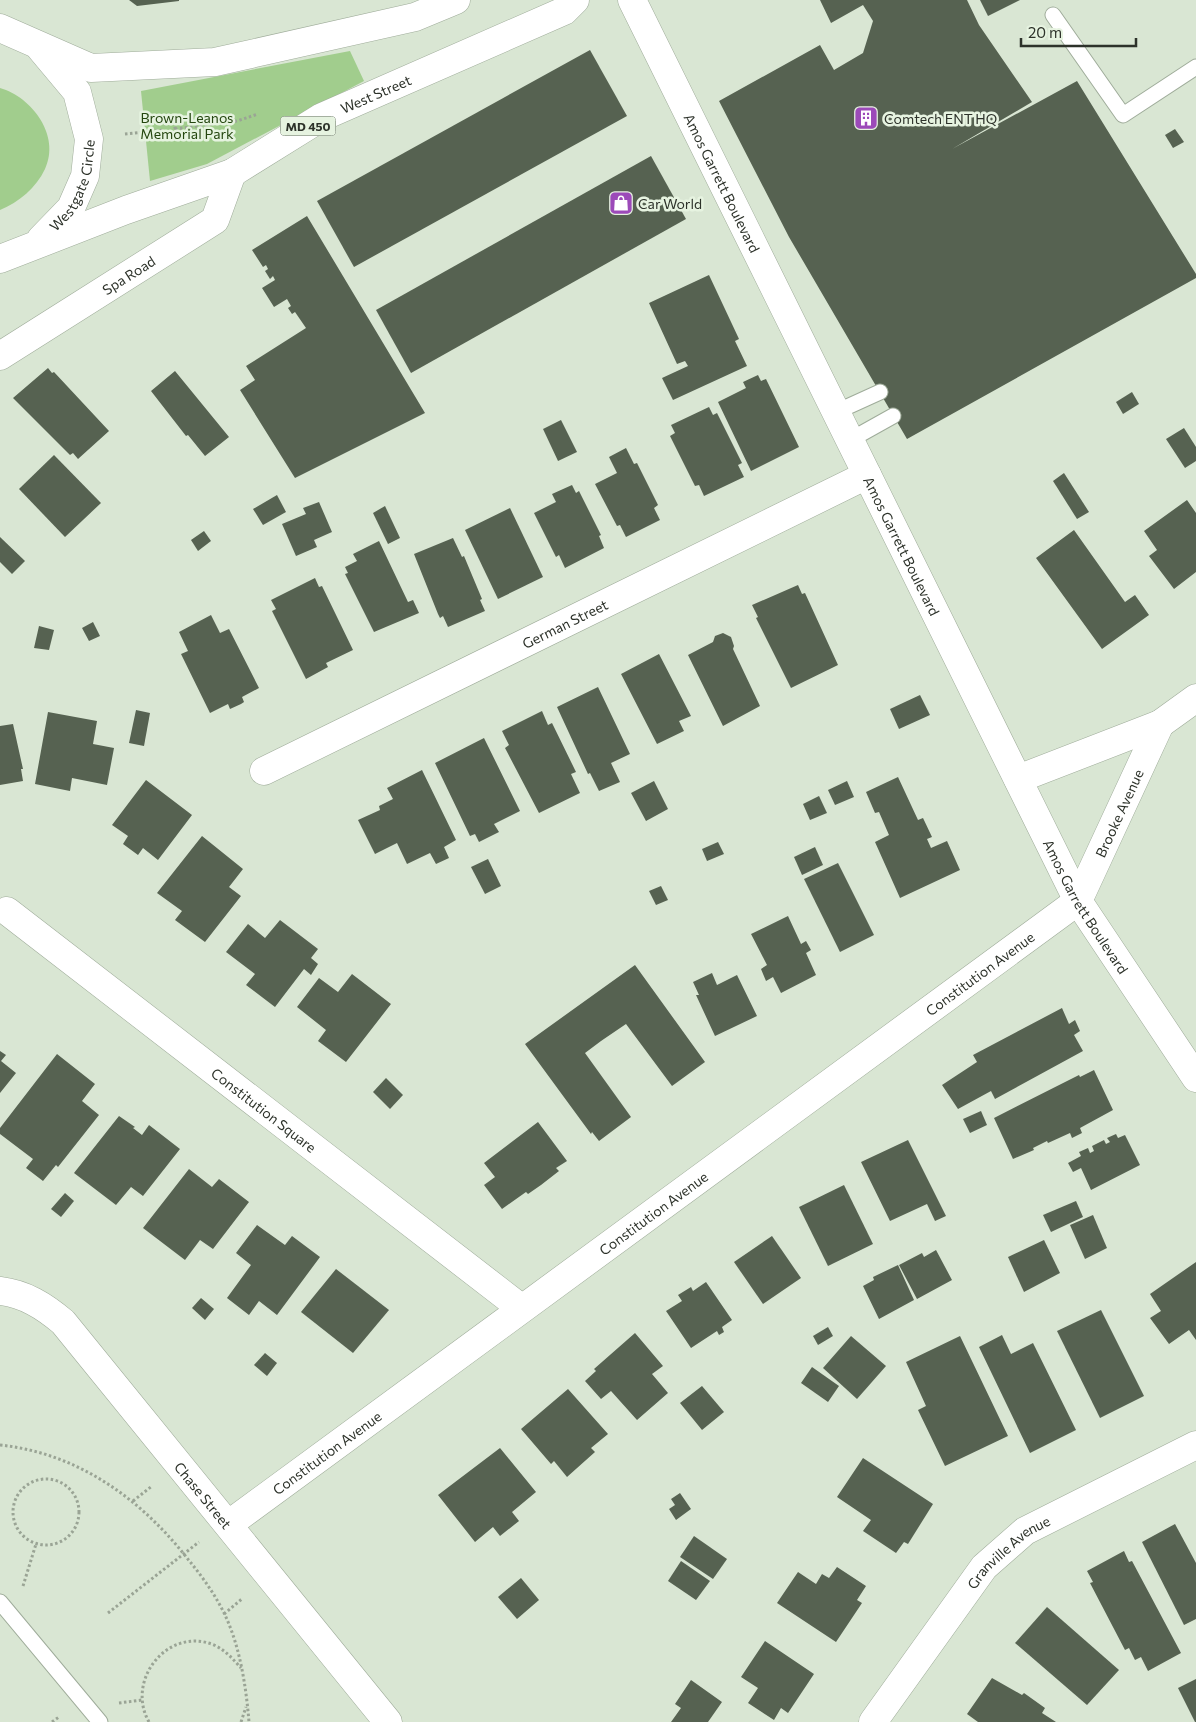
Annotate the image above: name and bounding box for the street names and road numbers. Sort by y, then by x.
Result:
street label: West Street [338,71,414,116]
street label: Amos Garrett Boulevard [681,110,764,255]
road number: MD 450 [280,116,336,136]
street label: Westgate Circle [45,138,97,234]
street label: Spa Road [99,252,158,298]
street label: Amos Garrett Boulevard [861,473,944,618]
street label: German Street [519,595,610,652]
street label: Brooke Avenue [1091,766,1146,860]
street label: Amos Garrett Boulevard [1040,836,1132,977]
street label: Constitution Avenue [922,928,1037,1019]
street label: Constitution Square [208,1064,320,1156]
street label: Constitution Avenue [595,1167,711,1258]
street label: Constitution Avenue [269,1407,384,1498]
street label: Chase Street [171,1458,236,1532]
street label: Granville Avenue [963,1511,1053,1592]

